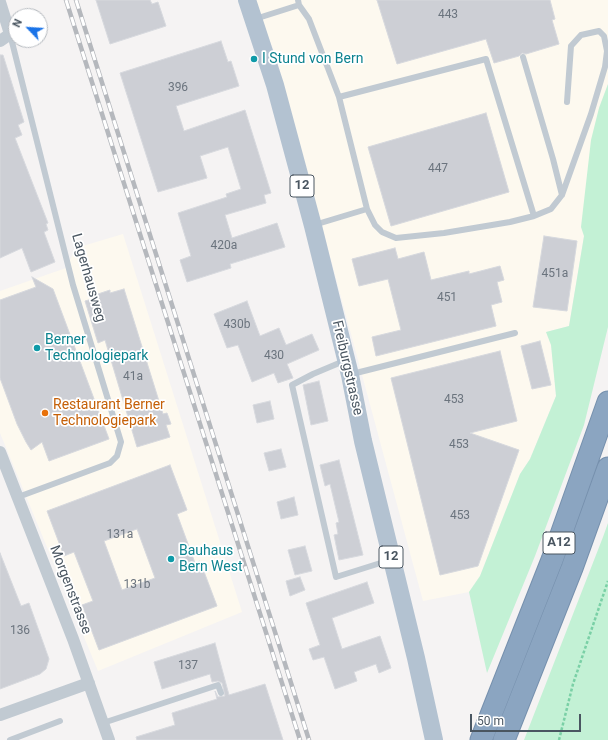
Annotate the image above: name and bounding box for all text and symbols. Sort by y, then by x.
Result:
north arrow [8,8,48,48]
house number: 443 [438,8,458,22]
text: N [10,17,25,29]
place label: I Stund von Bern [262,51,363,67]
marker: I Stund von Bern [249,54,259,64]
house number: 396 [168,81,188,95]
house number: 447 [428,162,448,176]
road number: 12 [290,175,314,197]
street label: Lagerhausweg [67,232,109,324]
house number: 420a [211,239,237,253]
house number: 451a [542,267,568,281]
house number: 451 [437,291,457,305]
house number: 430b [224,318,250,332]
street label: Freiburgstrasse [328,319,366,417]
place label: Berner Technologiepark [45,332,148,364]
marker: Berner Technologiepark [32,343,42,353]
house number: 430 [264,349,284,363]
house number: 41a [123,370,143,384]
house number: 453 [444,393,464,407]
place label: Restaurant Berner Technologiepark [53,397,165,430]
marker: Restaurant Berner Technologiepark [40,408,50,418]
house number: 453 [449,438,469,452]
house number: 453 [450,509,470,523]
house number: 131a [107,528,133,542]
road number: A12 [543,532,575,554]
street label: Morgenstrasse [45,543,95,637]
place label: Bauhaus Bern West [179,543,243,576]
road number: 12 [379,546,403,568]
marker: Bauhaus Bern West [166,554,176,564]
house number: 131b [124,578,150,592]
house number: 136 [10,624,30,638]
house number: 137 [178,659,198,673]
scale bar [472,706,583,732]
text: 50 m [477,714,504,728]

